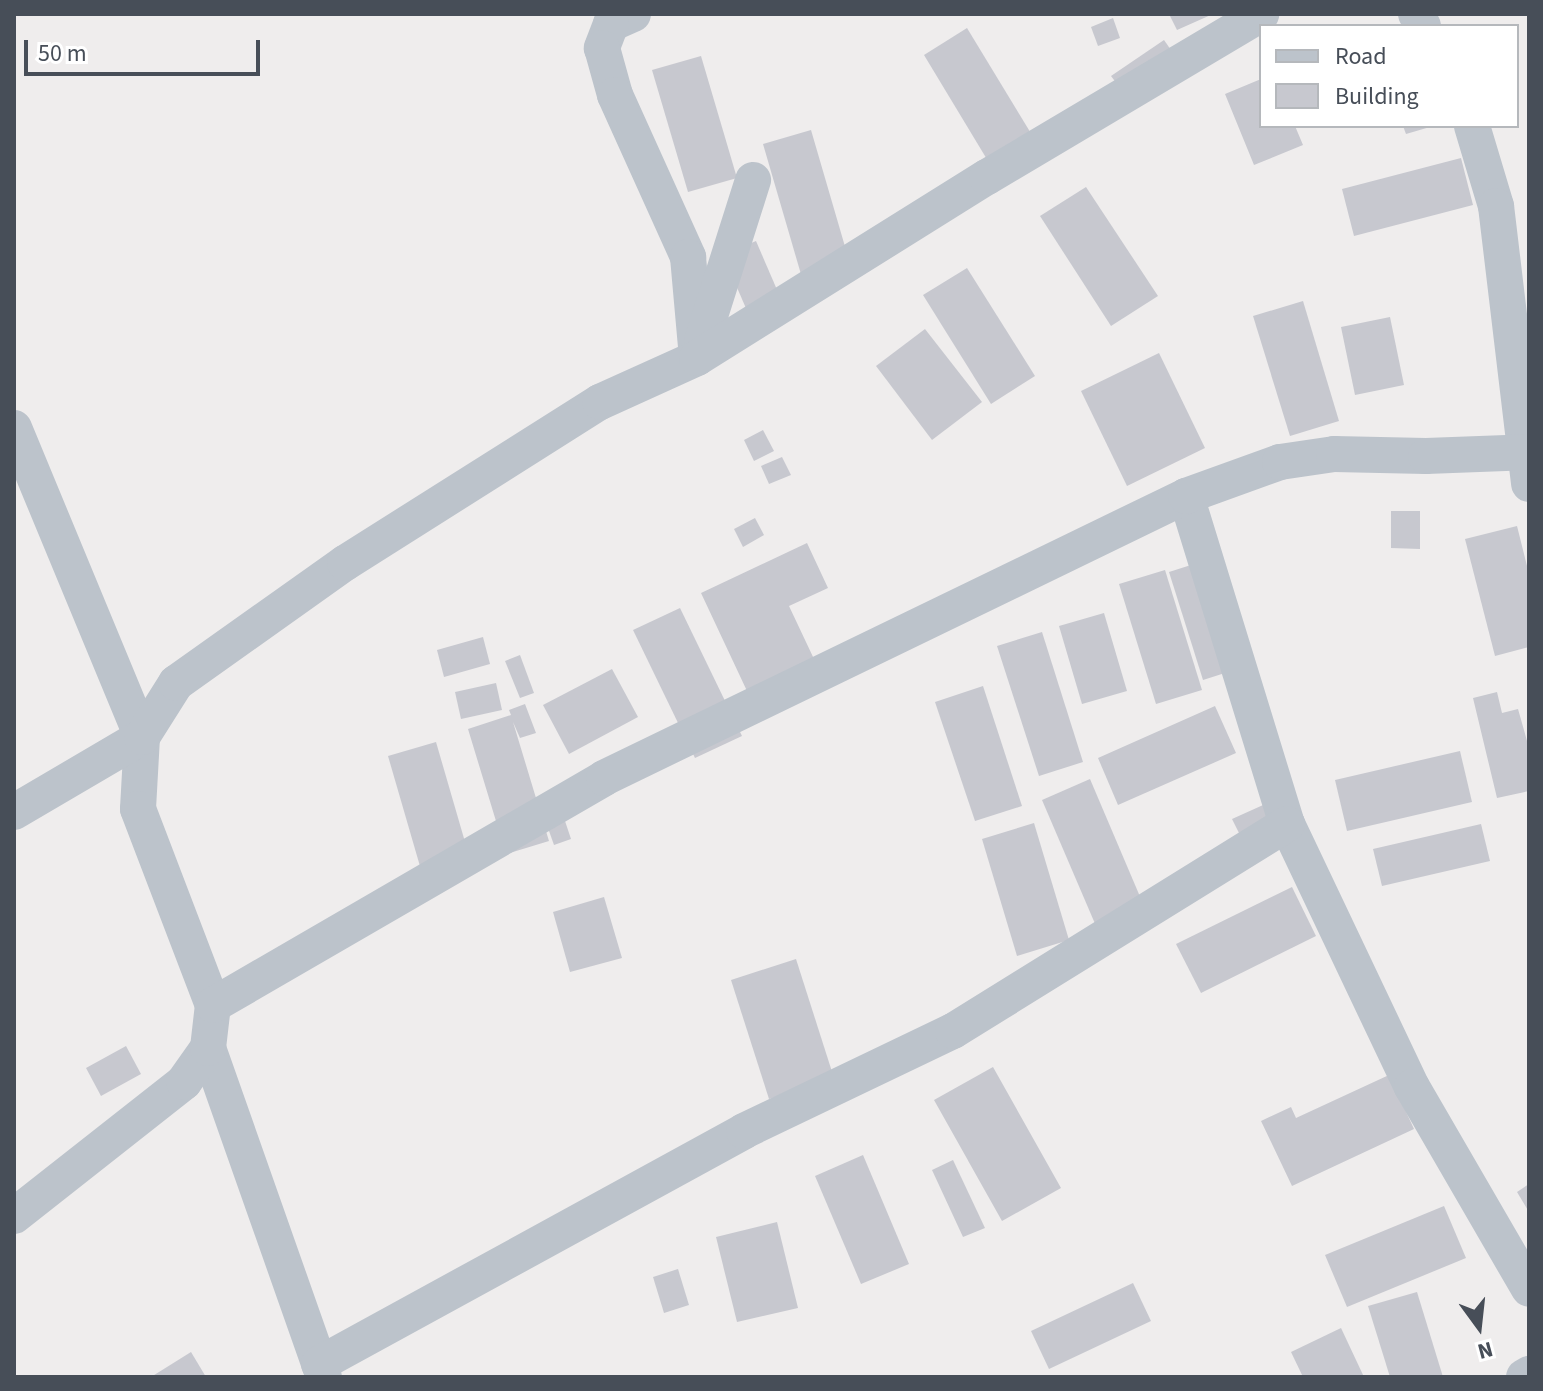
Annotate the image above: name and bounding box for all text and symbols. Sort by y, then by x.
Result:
scale bar [28,24,264,74]
legend [1259,24,1519,128]
text: 50 m [38,36,87,71]
text: Road [1335,39,1387,74]
text: Building [1335,79,1419,114]
north arrow [1439,1287,1519,1367]
text: N [1474,1333,1496,1368]

